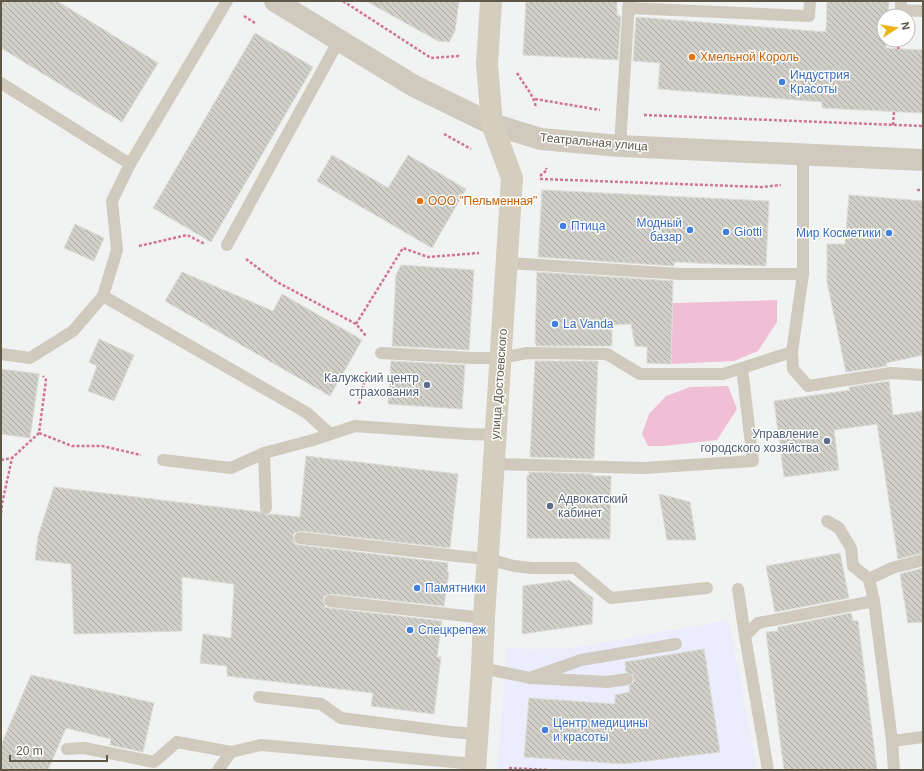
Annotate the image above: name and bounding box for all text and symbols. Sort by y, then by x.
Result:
north arrow [876,8,916,48]
text: N [899,21,912,31]
place label: Хмельной Король [700,50,799,64]
marker: Хмельной Король [687,52,697,62]
place label: Индустрия Красоты [790,68,850,96]
marker: Индустрия Красоты [777,77,787,87]
street label: Театральная улица [540,130,649,154]
place label: ООО "Пельменная" [428,194,537,208]
marker: ООО "Пельменная" [415,196,425,206]
place label: Модный базар [637,216,682,244]
place label: Птица [571,219,606,233]
marker: Птица [558,221,568,231]
marker: Модный базар [685,225,695,235]
place label: Giotti [734,225,762,239]
place label: Мир Косметики [796,226,881,240]
marker: Giotti [721,227,731,237]
marker: Мир Косметики [884,228,894,238]
place label: La Vanda [563,317,614,331]
marker: La Vanda [550,319,560,329]
street label: улица Достоевского [488,328,510,440]
place label: Калужский центр страхования [324,371,419,399]
marker: Калужский центр страхования [422,380,432,390]
place label: Управление городского хозяйства [700,427,819,455]
marker: Управление городского хозяйства [822,436,832,446]
place label: Адвокатский кабинет [558,492,628,520]
marker: Адвокатский кабинет [545,501,555,511]
place label: Памятники [425,581,486,595]
marker: Памятники [412,583,422,593]
place label: Спецкрепеж [418,623,486,637]
marker: Спецкрепеж [405,625,415,635]
place label: Центр медицины и красоты [553,716,648,744]
marker: Центр медицины и красоты [540,725,550,735]
scale bar [10,737,107,763]
text: 20 m [16,744,43,758]

